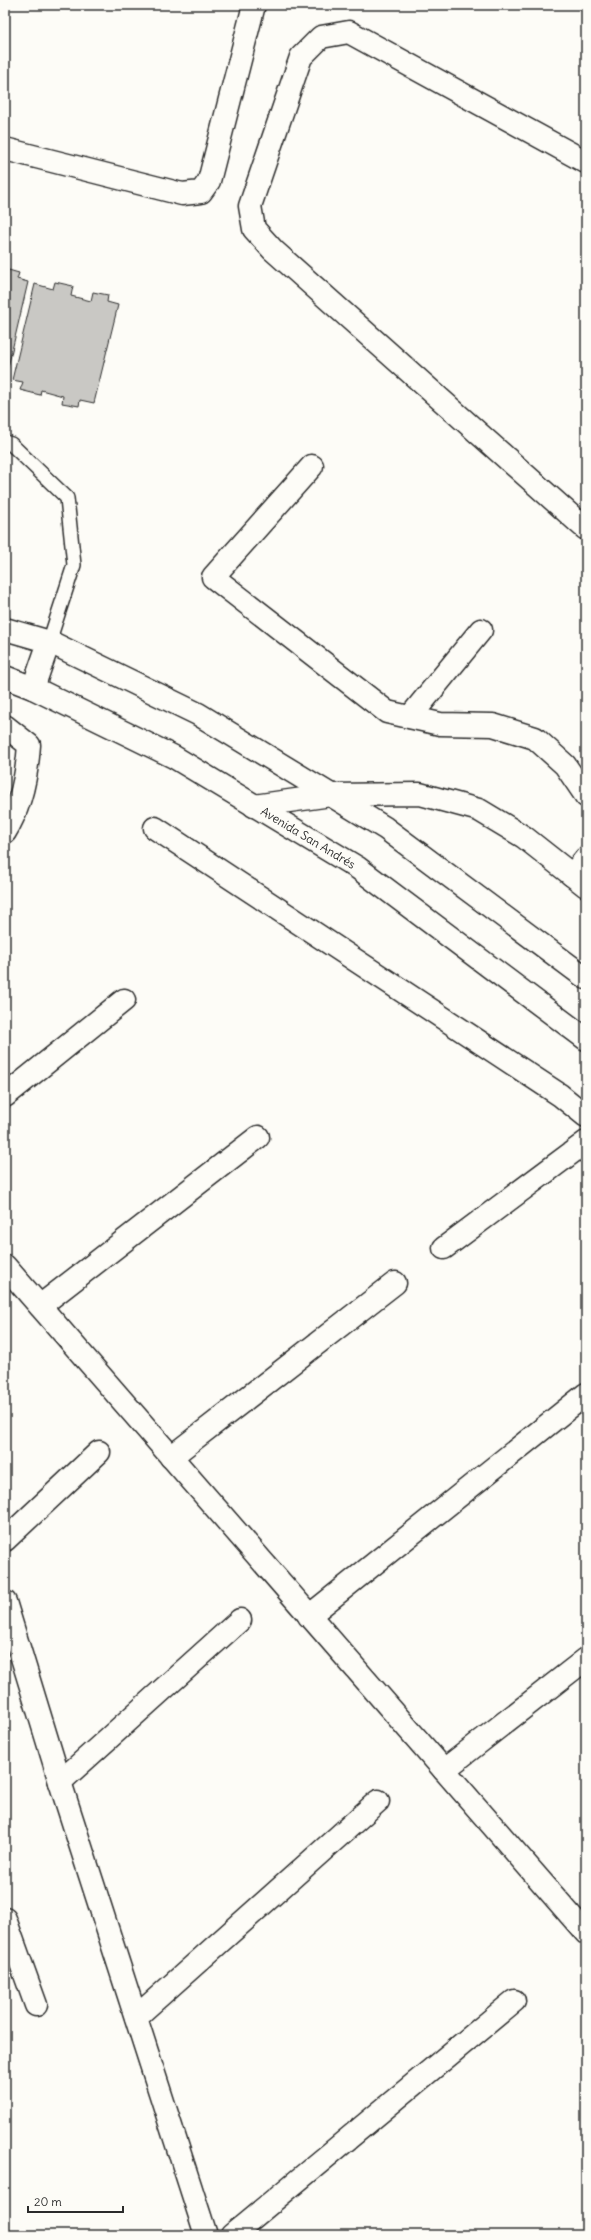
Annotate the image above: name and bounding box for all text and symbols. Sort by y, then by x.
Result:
street label: Avenida San Andrés [258,803,358,872]
scale bar [28,2188,123,2214]
text: 20 m [34,2194,62,2209]

